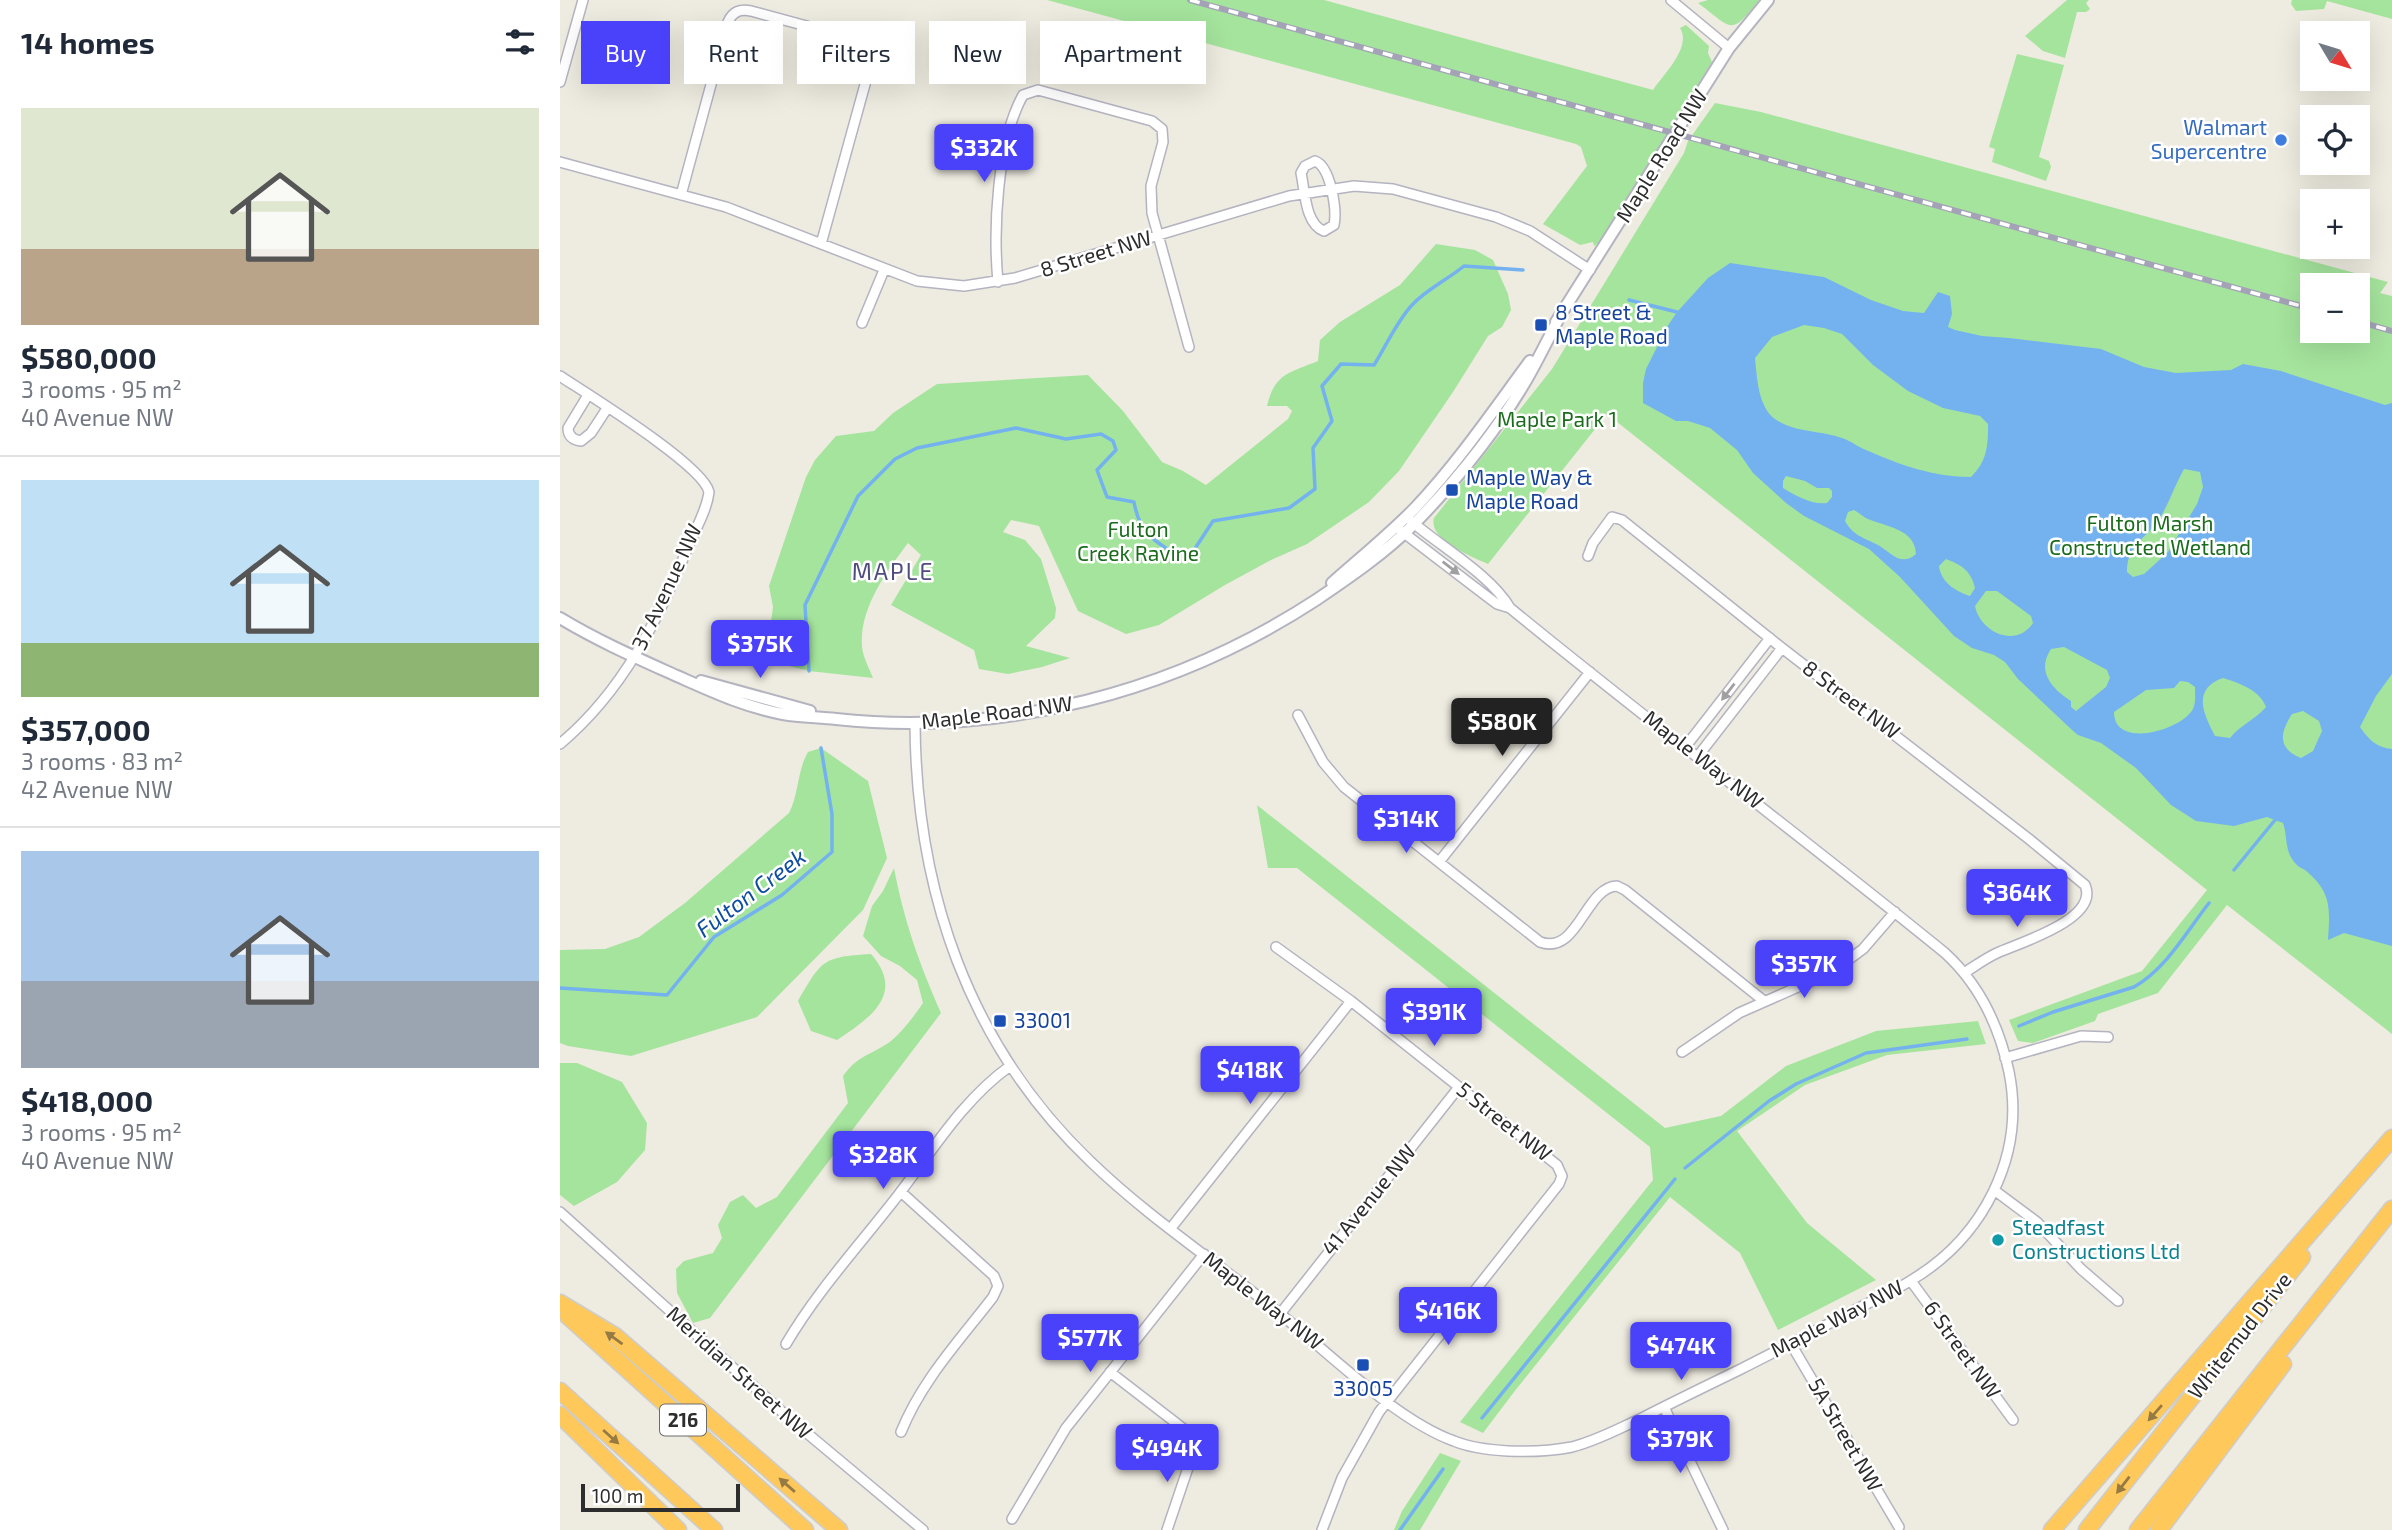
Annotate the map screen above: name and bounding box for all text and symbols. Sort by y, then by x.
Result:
chip: Buy [581,21,670,84]
chip: Rent [684,21,783,84]
chip: Filters [797,21,915,84]
chip: New [929,21,1026,84]
chip: Apartment [1040,21,1206,84]
north arrow [2300,21,2370,91]
map controls [2300,21,2370,343]
icon: filters [501,23,539,61]
text: 14 homes [21,24,155,60]
street label: Maple Road NW [1610,84,1712,226]
button: locate [2300,105,2370,175]
place label: Walmart Supercentre [2151,114,2267,163]
pin: $332K [935,124,1033,184]
marker: Walmart Supercentre [2273,132,2289,148]
text: $332K [950,133,1018,161]
icon: home [217,154,343,280]
button: + [2300,189,2370,259]
street label: 8 Street NW [1037,224,1154,281]
button: − [2300,273,2370,343]
place label: 8 Street & Maple Road [1555,299,1668,348]
marker: 8 Street & Maple Road [1533,317,1549,333]
text: $580,000 [21,339,157,375]
text: 3 rooms · 95 m² [21,375,182,403]
text: 40 Avenue NW [21,403,174,431]
park label: Maple Park 1 [1497,406,1617,431]
place label: Maple Way & Maple Road [1466,464,1593,513]
marker: Maple Way & Maple Road [1444,482,1460,498]
park label: Fulton Marsh Constructed Wetland [2049,510,2251,559]
park label: Fulton Creek Ravine [1077,516,1199,565]
street label: 37 Avenue NW [625,519,706,653]
icon: home [217,526,343,652]
district label: MAPLE [852,557,934,585]
one-way arrow [1442,560,1459,575]
pin: $375K [711,620,809,680]
text: $375K [727,629,793,657]
street label: 8 Street NW [1798,654,1905,743]
one-way arrow [1722,683,1736,701]
street label: Maple Road NW [920,690,1074,733]
pin: $580K [1453,698,1551,758]
street label: Maple Way NW [1639,704,1769,813]
text: $580K [1467,707,1537,735]
text: $357,000 [21,711,151,747]
text: 3 rooms · 83 m² [21,747,183,775]
text: 42 Avenue NW [21,775,173,803]
pin: $314K [1357,796,1455,855]
text: $314K [1373,804,1439,832]
water label: Fulton Creek [690,842,811,943]
pin: $364K [1968,870,2066,929]
text: $364K [1982,878,2052,906]
icon: home [217,897,343,1023]
pin: $357K [1755,940,1853,1000]
text: $357K [1771,949,1837,977]
pin: $391K [1385,988,1483,1048]
text: $391K [1402,997,1466,1025]
place label: 33001 [1014,1007,1071,1032]
marker: 33001 [992,1013,1008,1029]
pin: $418K [1201,1046,1299,1106]
text: $418K [1217,1055,1283,1083]
street label: 5 Street NW [1452,1076,1557,1166]
text: $418,000 [21,1082,153,1118]
text: 3 rooms · 95 m² [21,1118,182,1146]
pin: $328K [834,1132,932,1191]
street label: 41 Avenue NW [1316,1139,1420,1259]
text: $328K [849,1140,917,1168]
text: 40 Avenue NW [21,1146,174,1174]
place label: Steadfast Constructions Ltd [2012,1214,2180,1263]
marker: Steadfast Constructions Ltd [1990,1232,2006,1248]
street label: Maple Way NW [1199,1245,1329,1354]
street label: Whitemud Drive [2182,1267,2296,1403]
street label: Maple Way NW [1766,1274,1907,1362]
pin: $416K [1399,1288,1497,1347]
street label: 6 Street NW [1919,1295,2007,1403]
text: $416K [1415,1296,1481,1324]
street label: Meridian Street NW [662,1300,818,1444]
pin: $577K [1041,1314,1139,1374]
pin: $474K [1632,1322,1730,1382]
text: $577K [1058,1323,1122,1351]
one-way arrow [606,1330,624,1345]
text: $474K [1646,1331,1716,1359]
marker: 33005 [1355,1357,1371,1373]
street label: 5A Street NW [1804,1373,1889,1495]
place label: 33005 [1333,1375,1393,1400]
road number: 216 [660,1404,706,1436]
one-way arrow [2148,1404,2164,1421]
pin: $379K [1631,1416,1729,1475]
pin: $494K [1118,1424,1216,1484]
text: $379K [1647,1424,1713,1452]
one-way arrow [602,1429,620,1445]
text: $494K [1132,1433,1202,1461]
one-way arrow [2116,1476,2130,1494]
one-way arrow [779,1478,796,1493]
scale bar [581,1481,740,1513]
text: 100 m [592,1484,643,1507]

